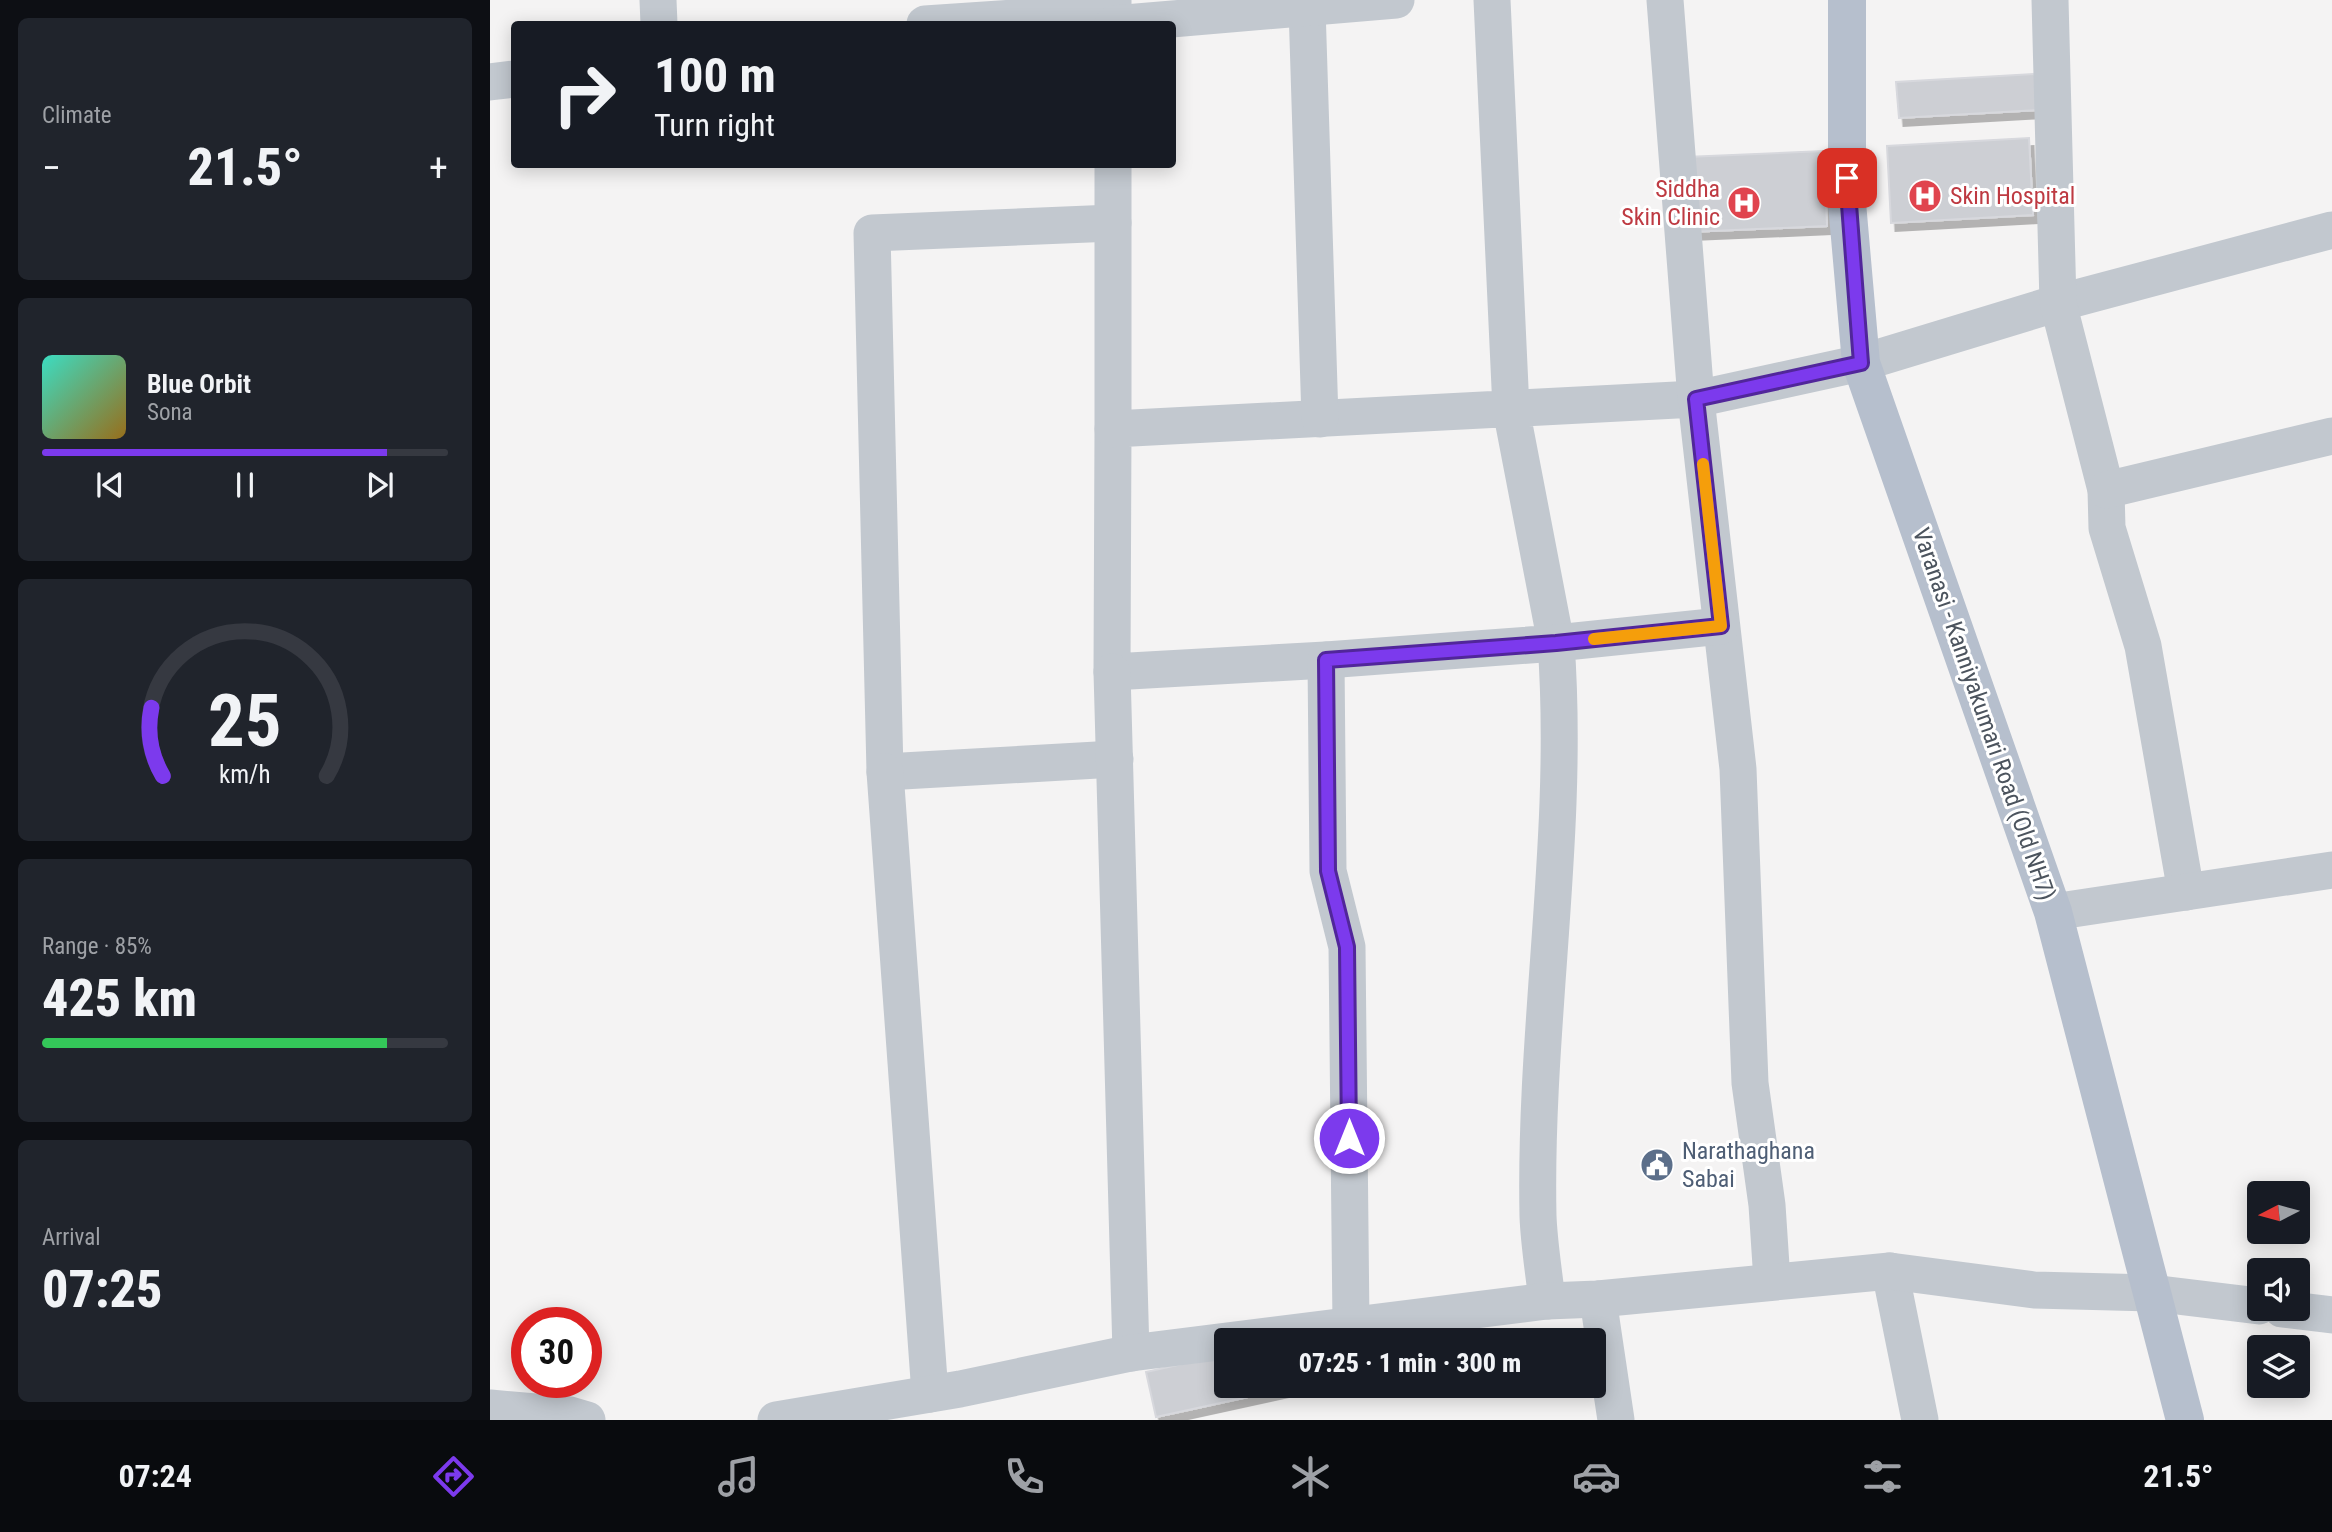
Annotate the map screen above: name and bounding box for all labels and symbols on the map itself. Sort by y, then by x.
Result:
pin [1817,148,1877,208]
place label: Siddha Skin Clinic [1621,175,1720,231]
hospital icon: Skin Hospital [1906,177,1944,215]
place label: Skin Hospital [1950,182,2075,210]
hospital icon: Siddha Skin Clinic [1725,184,1763,222]
street label: Varanasi - Kanniyakumari Road (Old NH7) [1907,524,2061,904]
position arrow [1312,1101,1386,1175]
place label: Narathaghana Sabai [1682,1137,1815,1193]
public building icon: Narathaghana Sabai [1638,1146,1676,1184]
north arrow [2247,1181,2310,1244]
speed limit sign: 30 [511,1307,602,1398]

